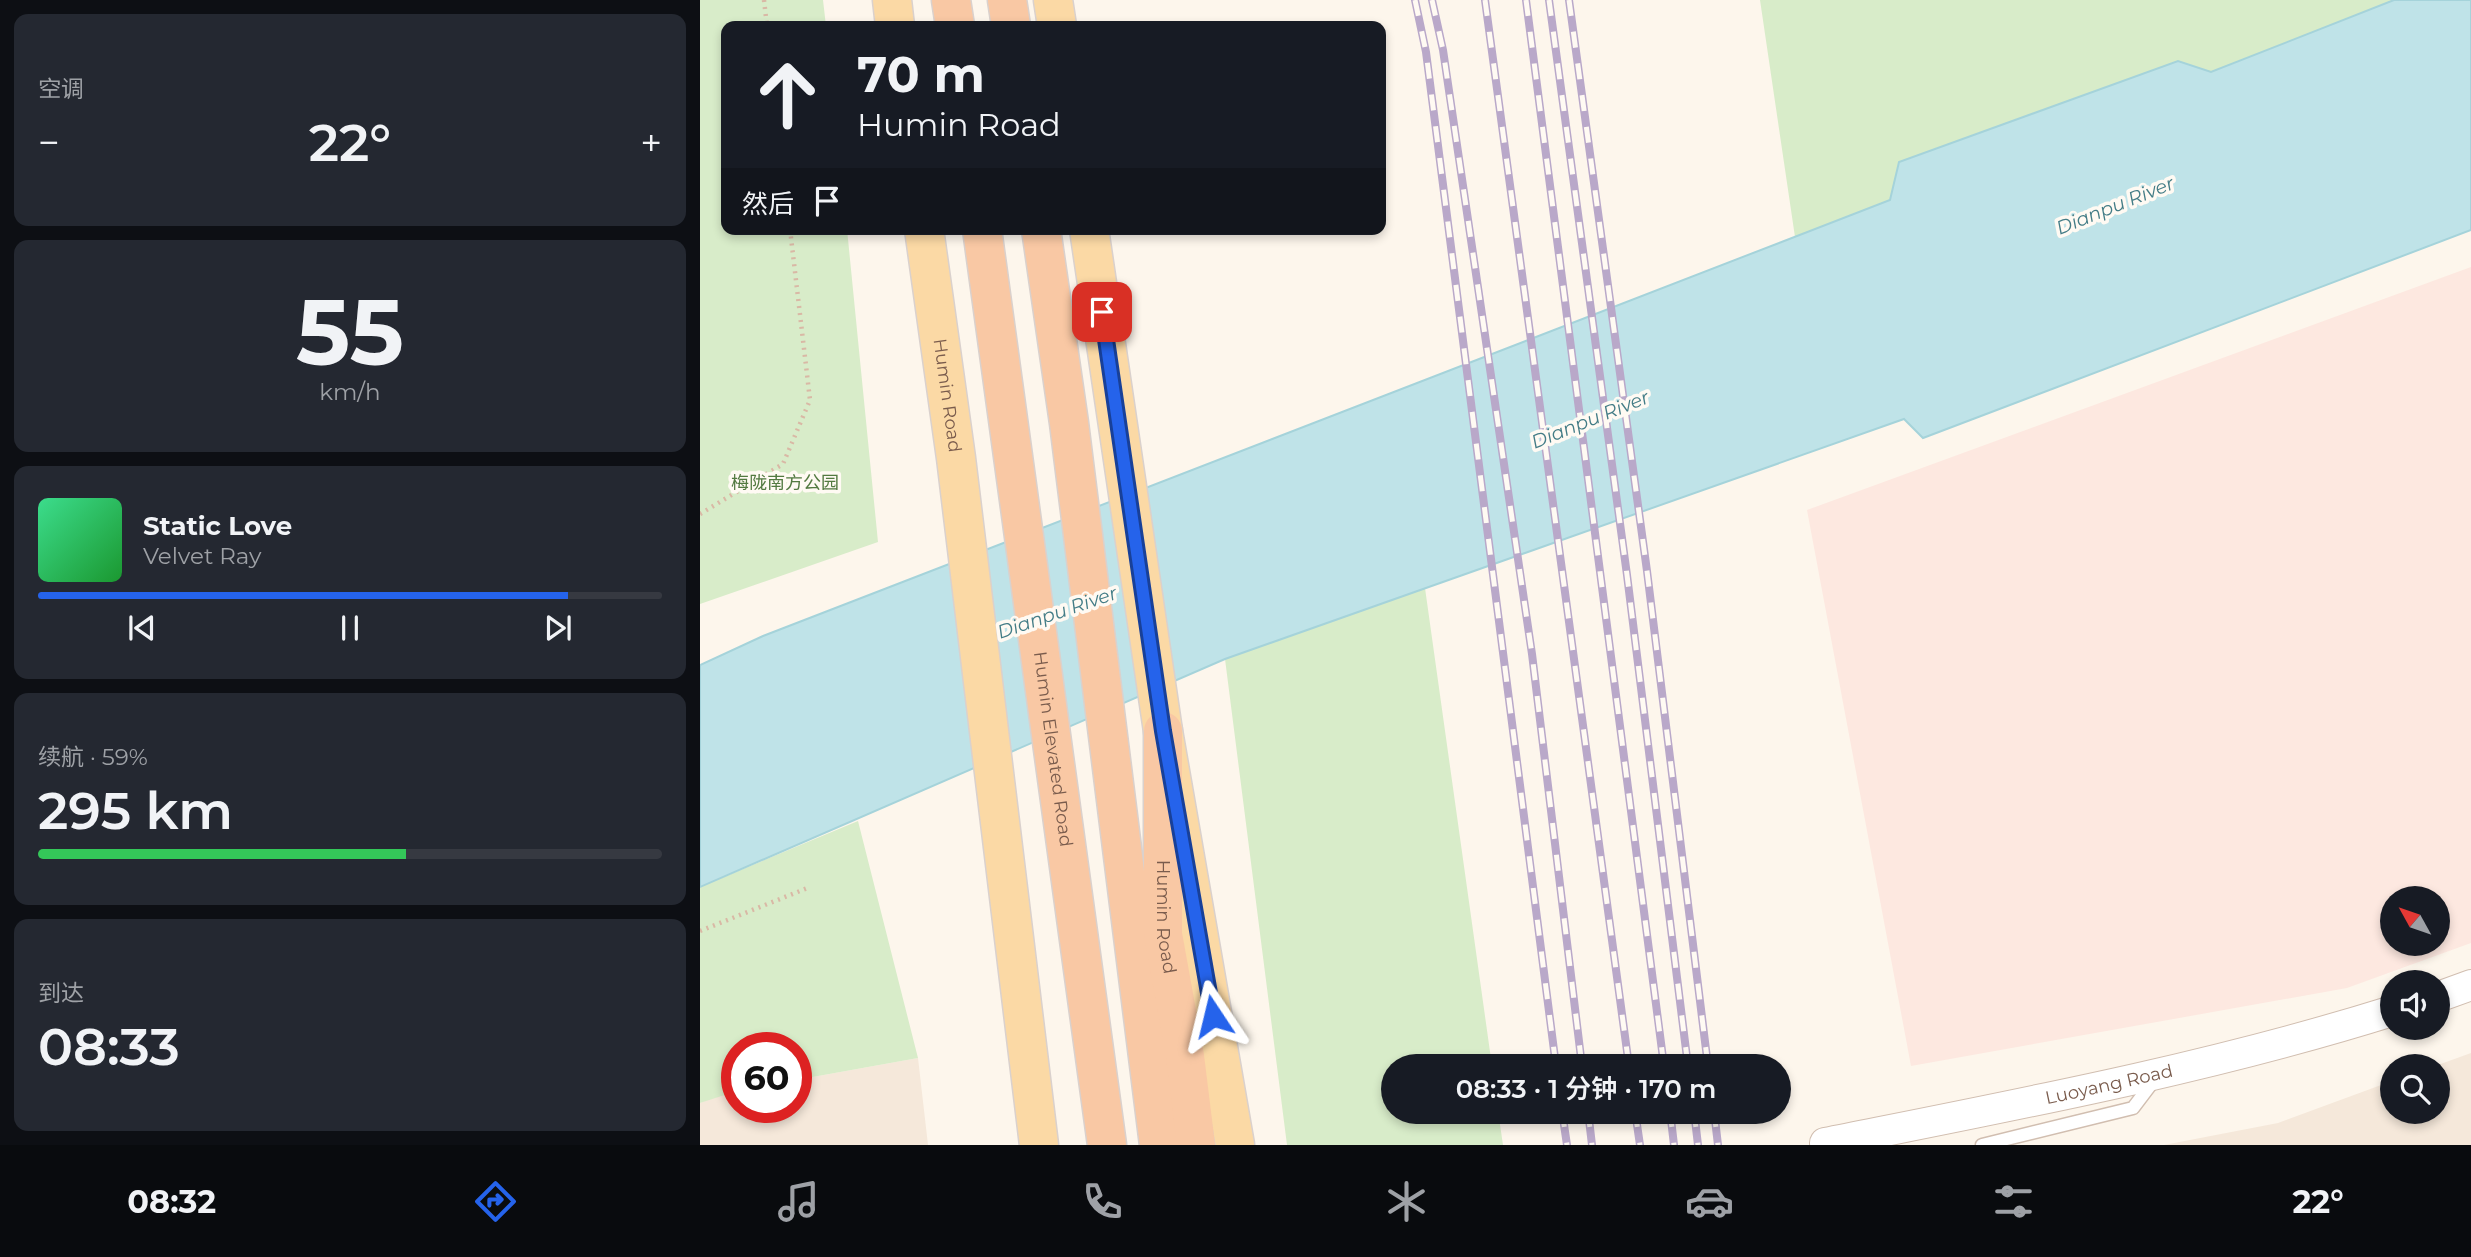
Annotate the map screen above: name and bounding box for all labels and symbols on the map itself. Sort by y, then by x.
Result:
water label: Dianpu River [2053,171,2178,240]
pin [1072,282,1132,342]
street label: Humin Road [928,337,966,454]
water label: Dianpu River [1528,385,1653,454]
park label: 梅陇南方公园 [731,472,839,494]
water label: Dianpu River [994,581,1120,644]
street label: Humin Elevated Road [1029,650,1077,848]
street label: Humin Road [1152,860,1181,976]
north arrow [2380,886,2450,956]
position arrow [1176,979,1250,1053]
speed limit sign: 60 [721,1032,812,1123]
street label: Luoyang Road [2043,1060,2175,1109]

